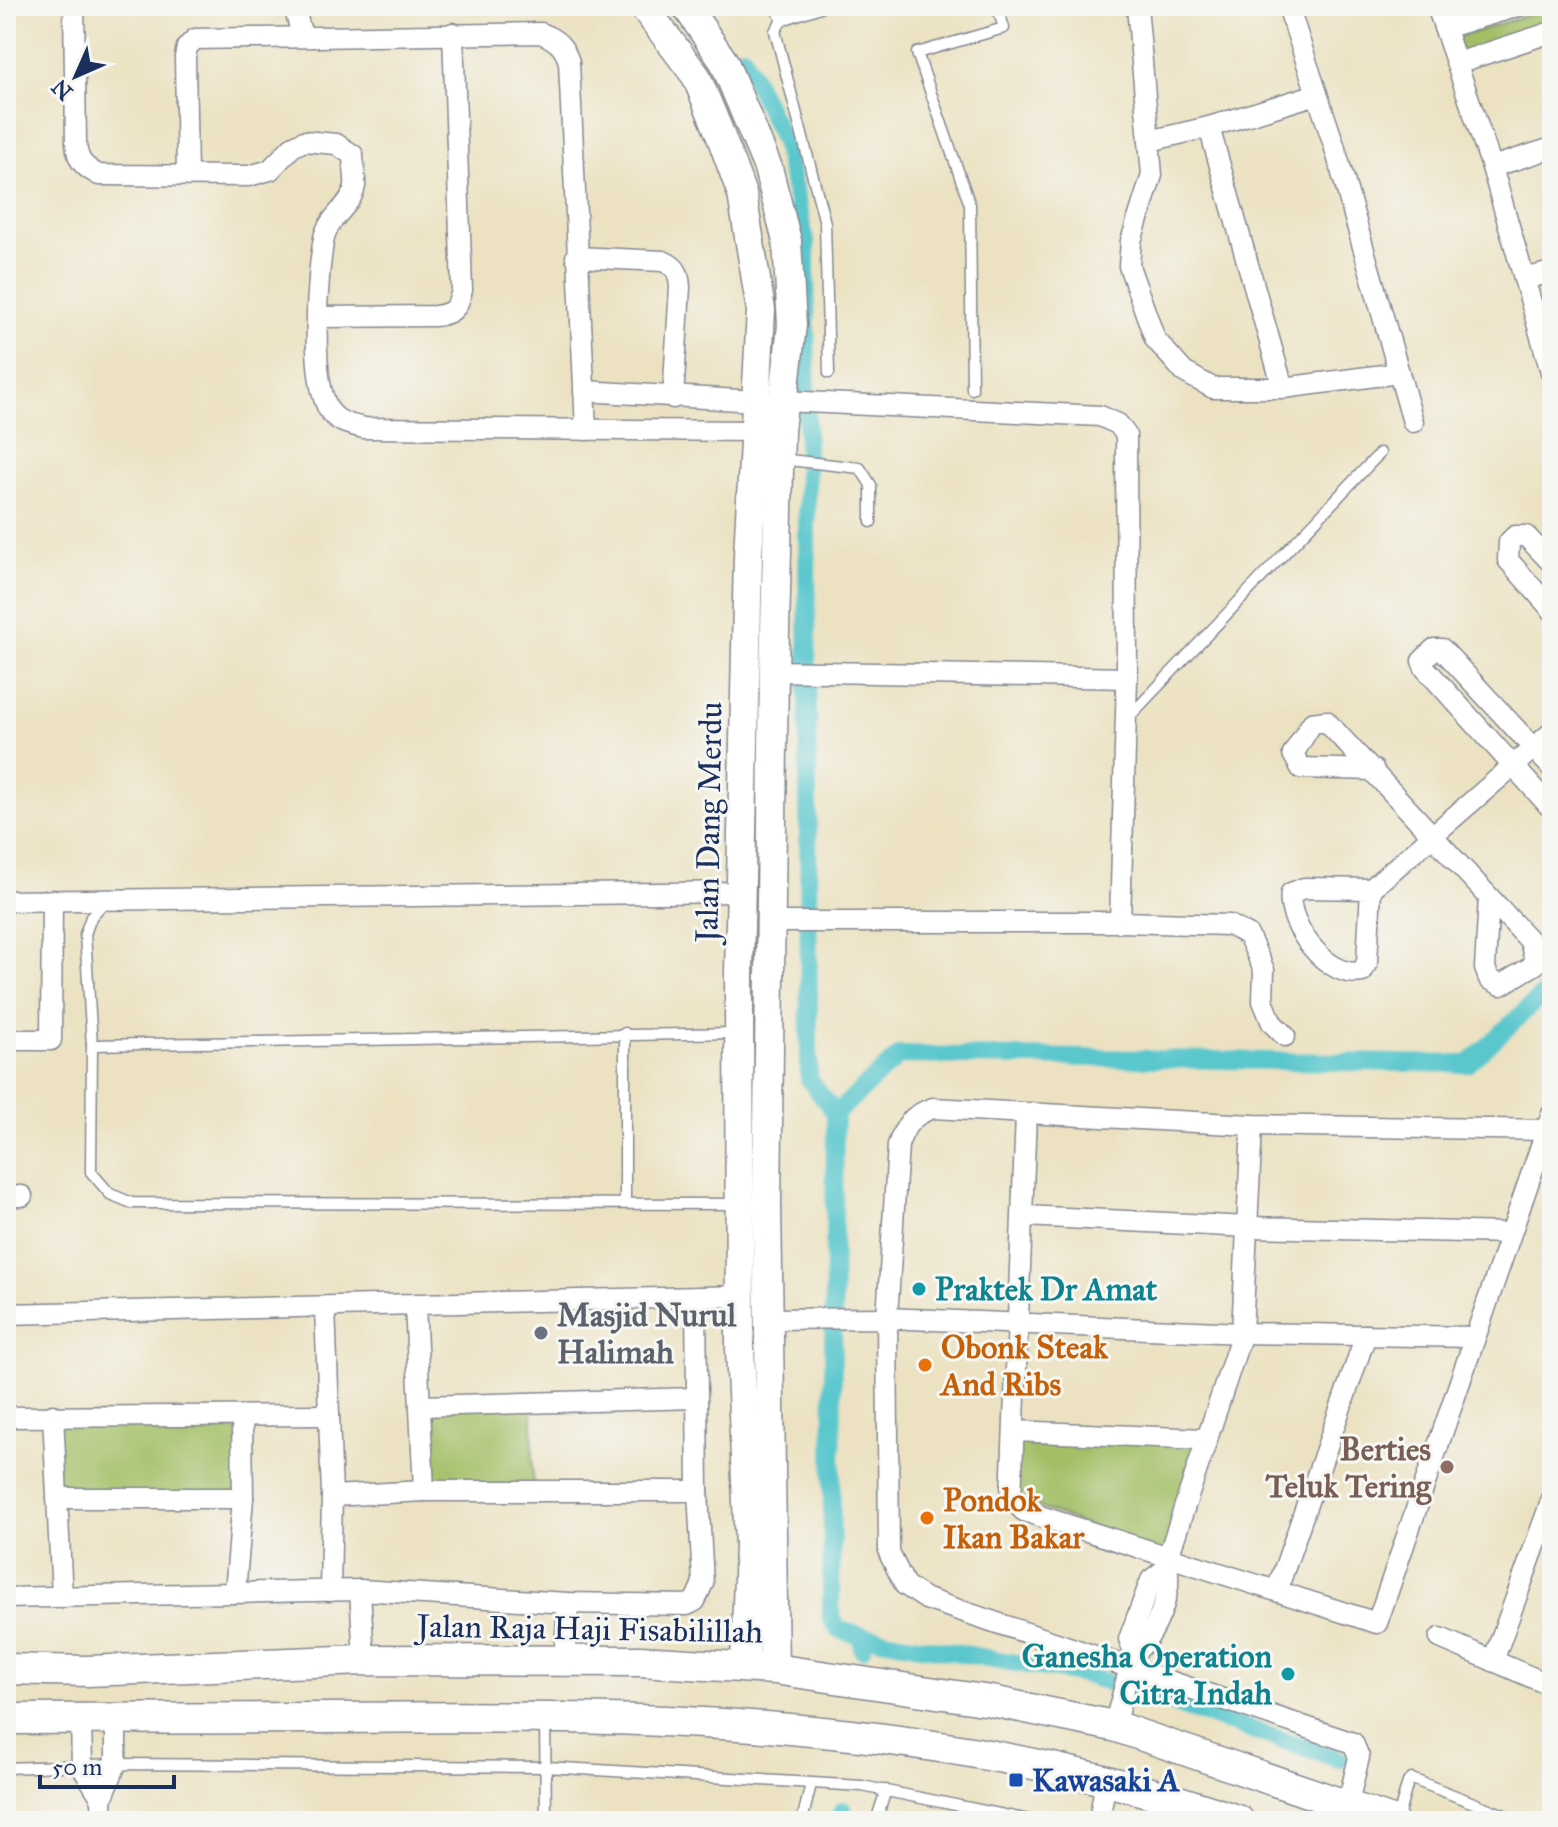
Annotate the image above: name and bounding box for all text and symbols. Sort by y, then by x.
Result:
north arrow [36,36,116,116]
text: N [46,73,78,106]
street label: Jalan Dang Merdu [687,701,731,946]
place label: Praktek Dr Amat [935,1270,1158,1309]
marker: Praktek Dr Amat [910,1280,928,1298]
place label: Masjid Nurul Halimah [557,1296,737,1372]
marker: Masjid Nurul Halimah [532,1324,550,1342]
place label: Obonk Steak And Ribs [939,1328,1109,1404]
marker: Obonk Steak And Ribs [916,1356,934,1374]
place label: Berties Teluk Tering [1265,1430,1432,1506]
marker: Berties Teluk Tering [1438,1458,1456,1476]
place label: Pondok Ikan Bakar [943,1481,1085,1557]
marker: Pondok Ikan Bakar [918,1509,936,1527]
street label: Jalan Raja Haji Fisabilillah [414,1606,764,1652]
place label: Ganesha Operation Citra Indah [1022,1637,1273,1713]
marker: Ganesha Operation Citra Indah [1279,1665,1297,1683]
scale bar [40,1739,174,1789]
text: 50 m [52,1752,102,1782]
place label: Kawasaki A [1032,1761,1180,1800]
marker: Kawasaki A [1007,1771,1025,1789]

